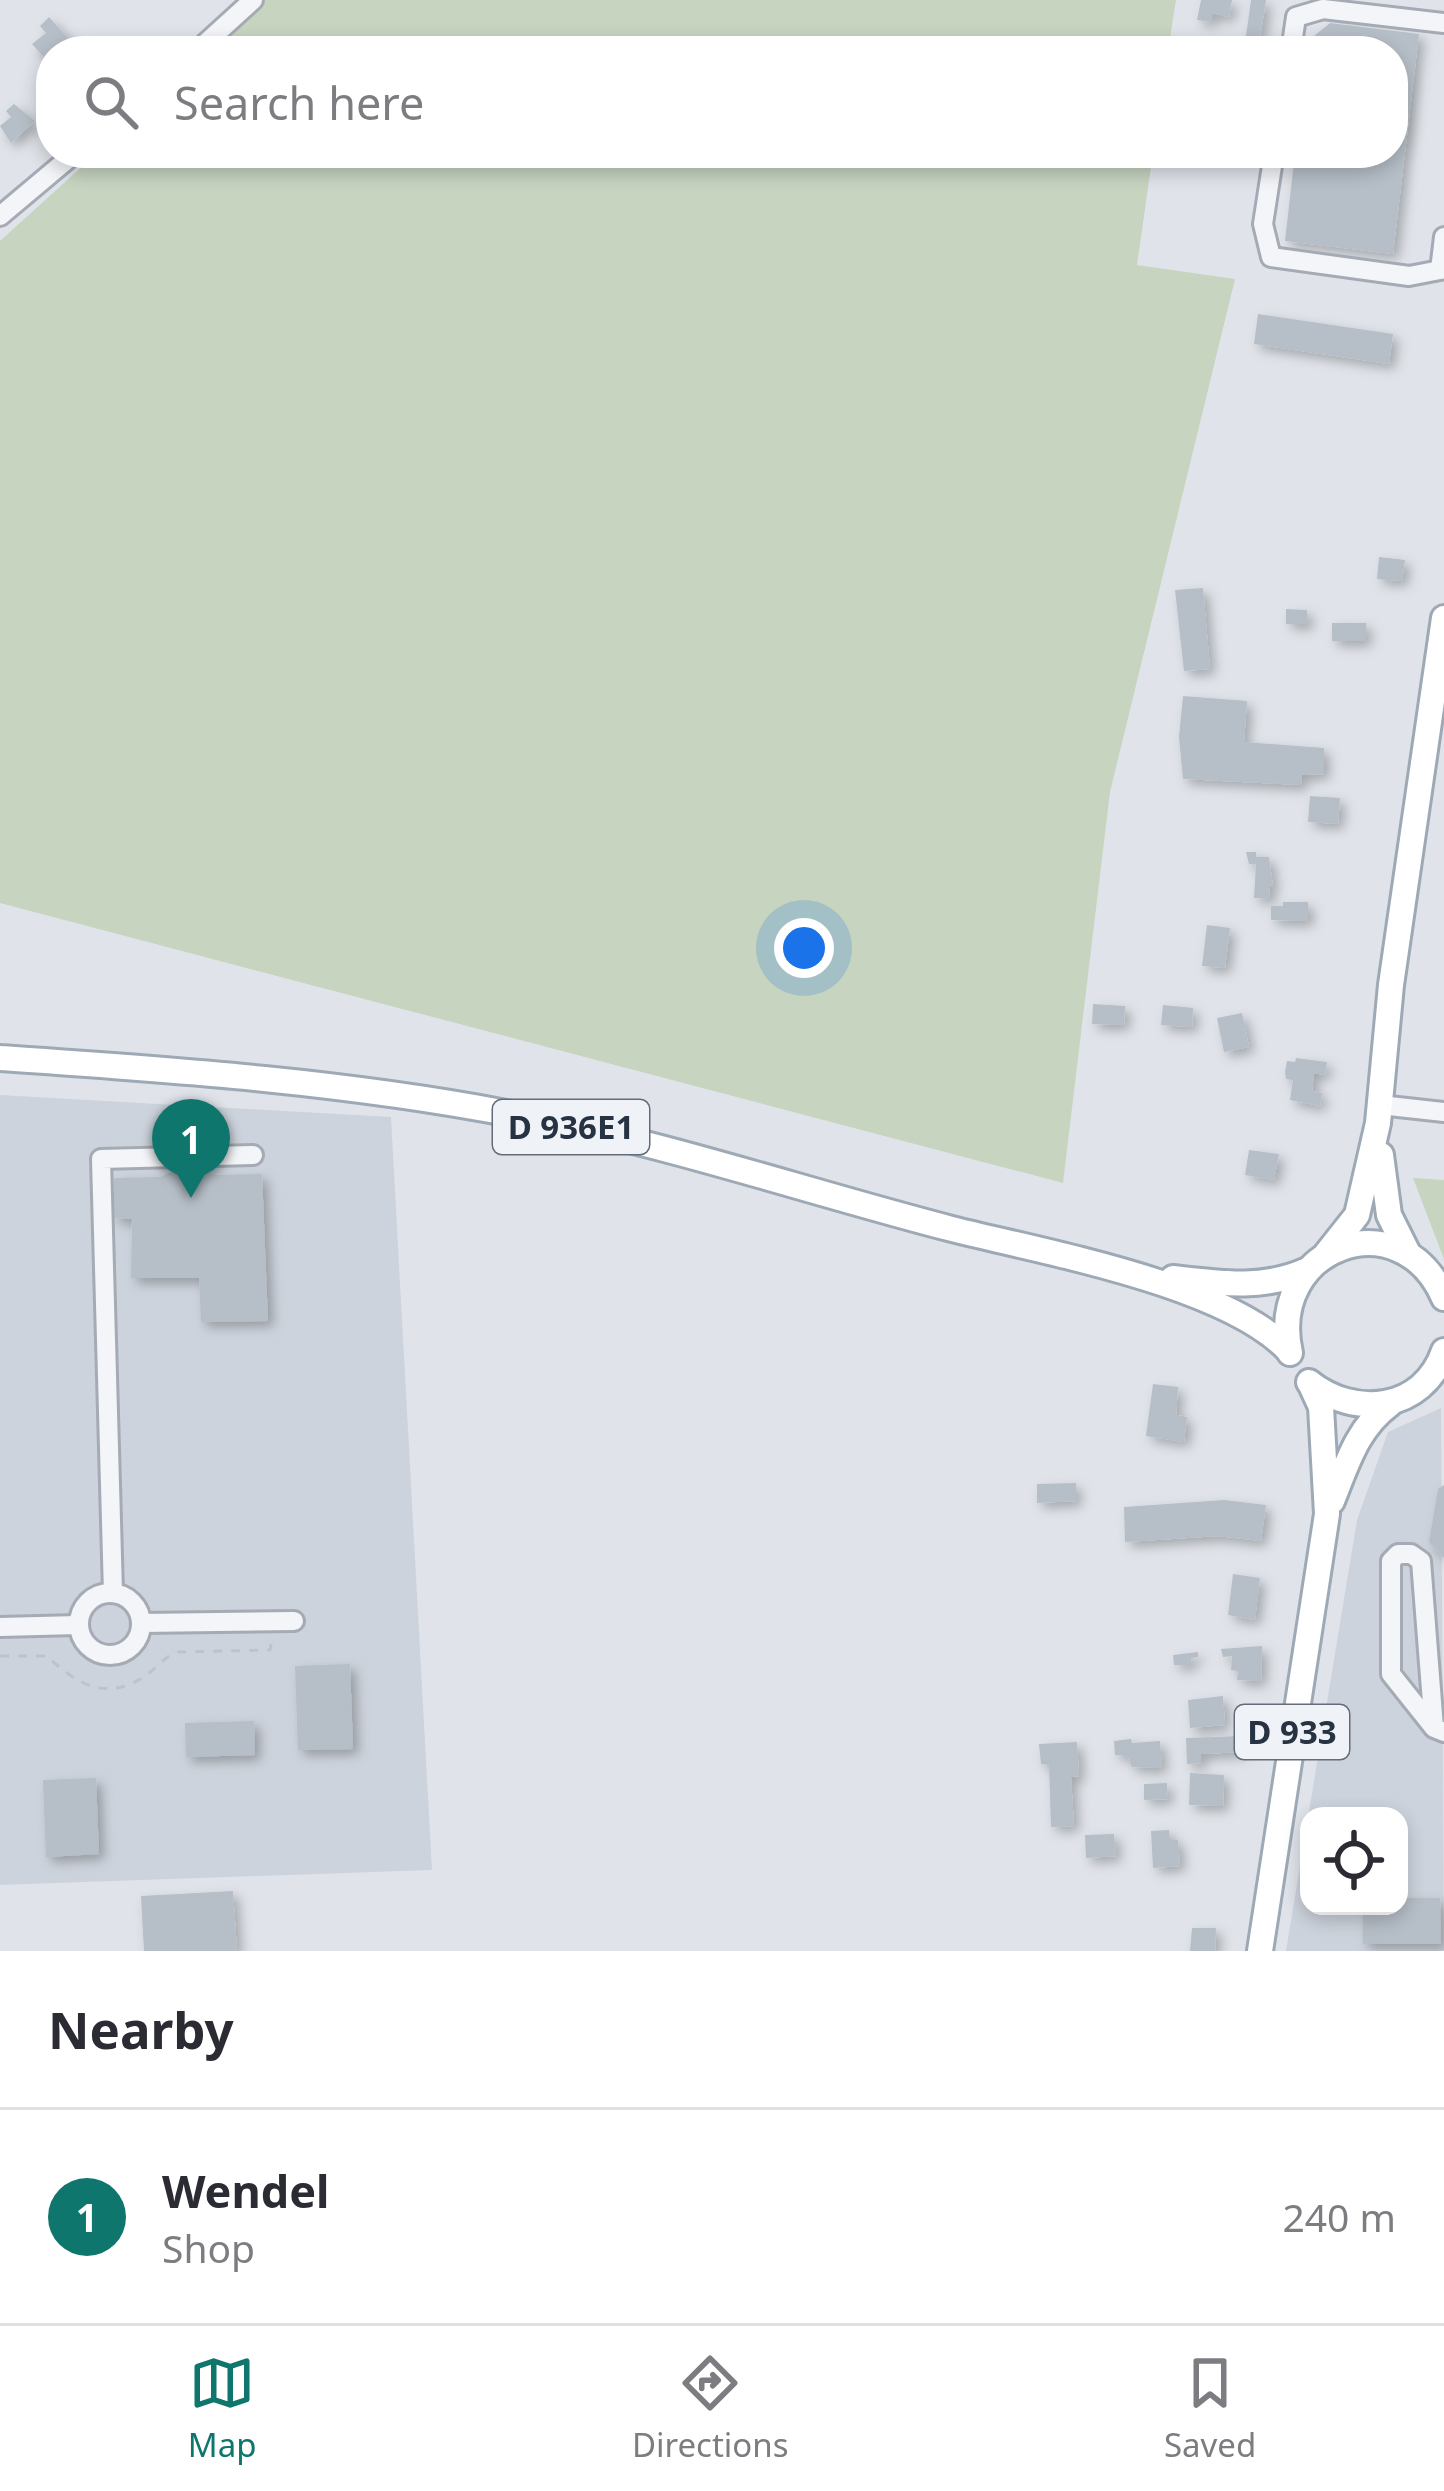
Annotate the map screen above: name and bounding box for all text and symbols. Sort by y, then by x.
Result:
search box [36,36,1408,168]
icon: search [78,69,144,135]
text: Search here [174,72,424,133]
your location [774,918,834,978]
pin: 1 [152,1099,230,1198]
road number: D 936E1 [493,1100,649,1154]
road number: D 933 [1235,1705,1349,1759]
map controls [1300,1807,1408,1915]
button: locate [1300,1807,1408,1915]
text: Nearby [48,1994,234,2064]
text: Wendel [162,2160,329,2221]
text: 1 [76,2190,98,2243]
text: 240 m [1282,2190,1396,2243]
text: Shop [162,2221,255,2274]
tab: Map [188,2350,256,2467]
tab: Directions [632,2350,789,2467]
tab: Saved [1164,2350,1256,2467]

